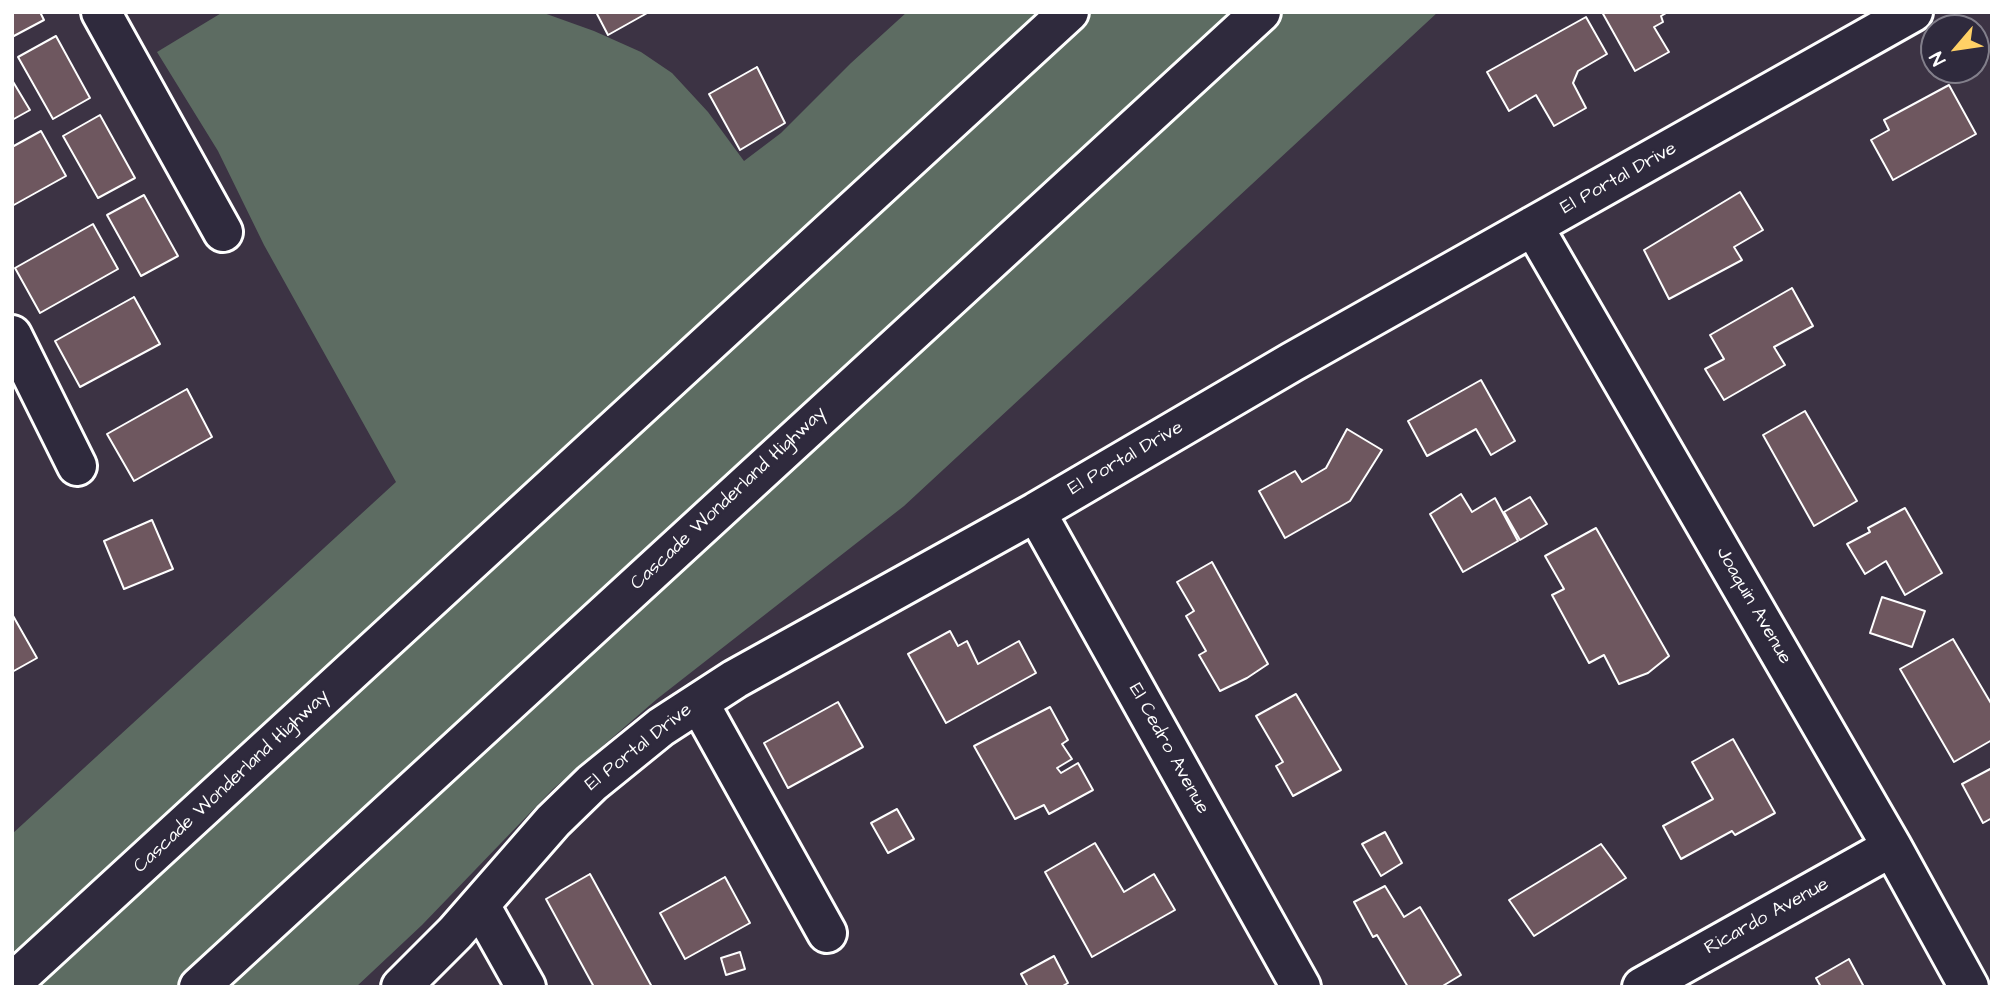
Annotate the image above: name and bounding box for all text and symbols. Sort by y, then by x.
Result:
north arrow [1920,14,1990,84]
text: N [1923,47,1953,70]
street label: El Portal Drive [1557,138,1681,220]
street label: Cascade Wonderland Highway [626,402,832,596]
street label: El Portal Drive [1064,417,1188,501]
street label: Joaquin Avenue [1710,543,1796,669]
street label: El Cedro Avenue [1123,680,1213,818]
street label: Cascade Wonderland Highway [129,685,335,879]
street label: El Portal Drive [581,699,697,797]
street label: Ricardo Avenue [1701,873,1833,961]

